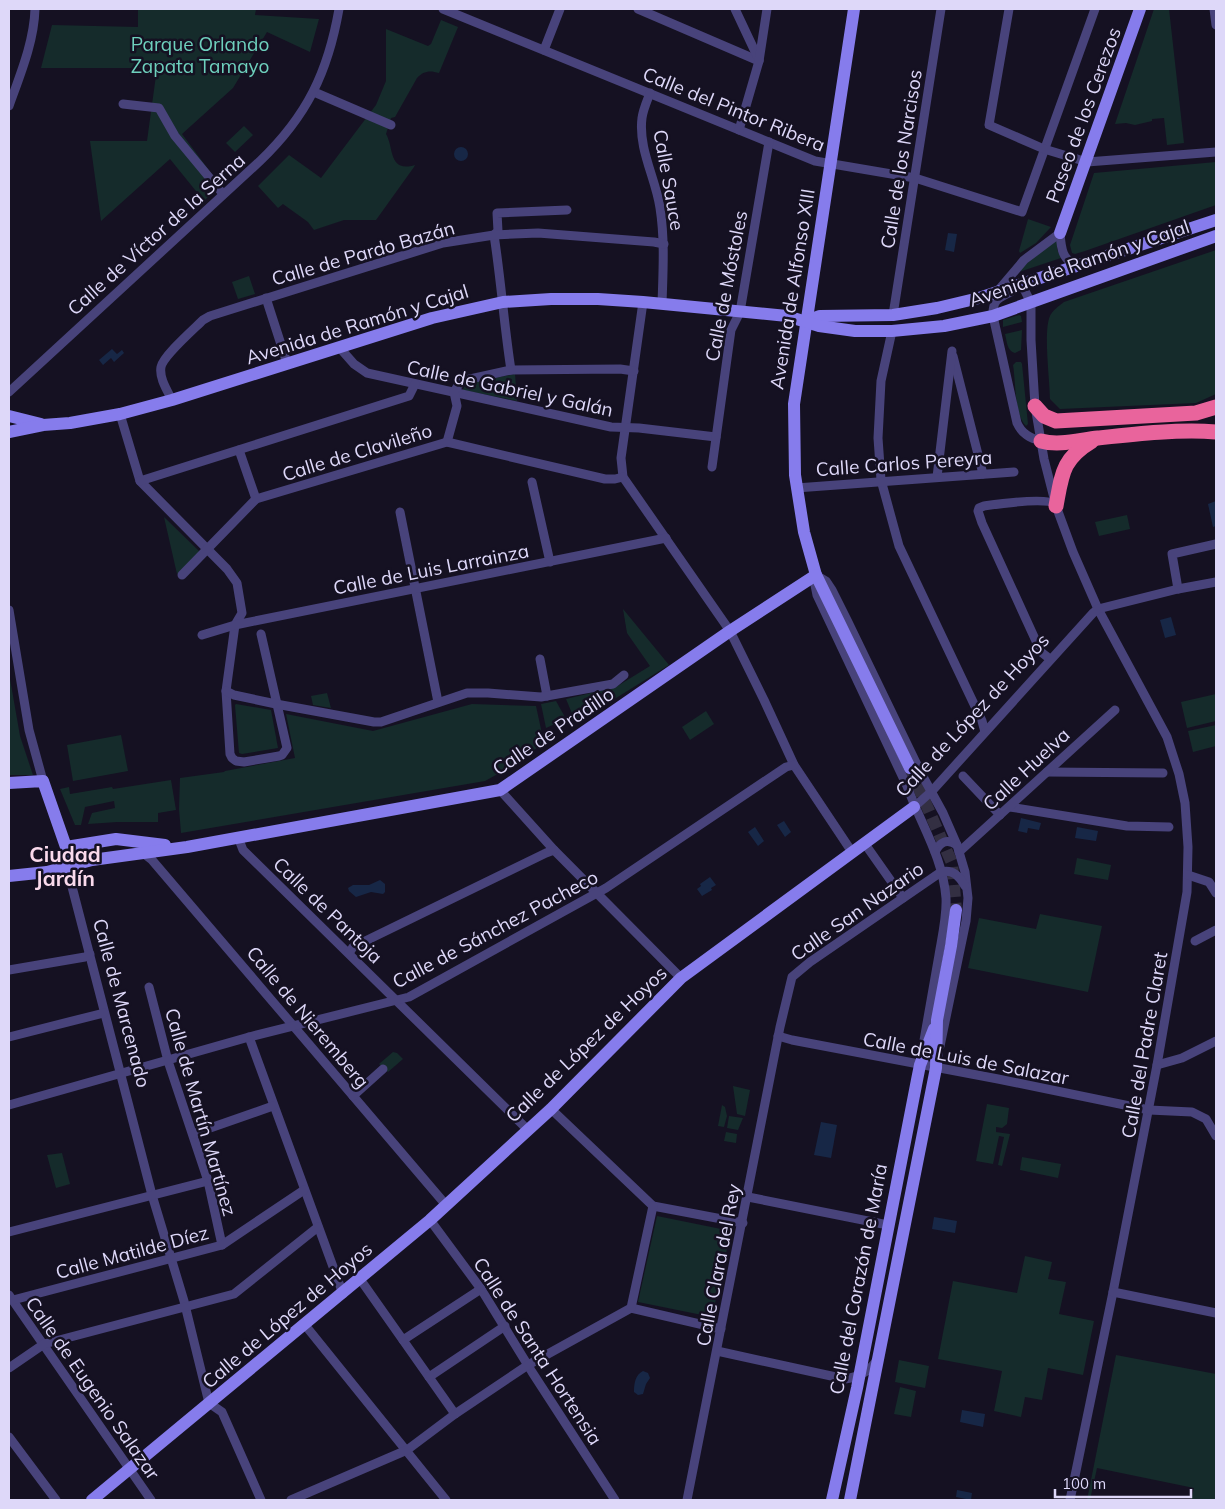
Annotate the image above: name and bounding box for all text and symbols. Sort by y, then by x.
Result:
street label: Paseo de los Cerezos [1040,24,1126,206]
park label: Parque Orlando Zapata Tamayo [131,32,269,78]
street label: Calle del Pintor Ribera [639,61,829,157]
street label: Calle de los Narcisos [875,68,927,250]
street label: Calle Sauce [648,128,690,232]
street label: Calle de Víctor de la Serna [62,148,250,320]
street label: Avenida de Alfonso XIII [764,187,820,391]
street label: Calle de Móstoles [700,208,752,364]
street label: Avenida de Ramón y Cajal [966,214,1192,312]
street label: Calle de Pardo Bazán [269,215,457,291]
street label: Avenida de Ramón y Cajal [243,279,471,369]
street label: Calle de Gabriel y Galán [405,354,615,422]
street label: Calle de Clavileño [279,418,435,486]
street label: Calle Carlos Pereyra [815,445,993,481]
street label: Calle de Luis Larrainza [331,538,531,600]
street label: Calle de López de Hoyos [890,628,1054,802]
street label: Calle de Pradillo [488,682,618,780]
street label: Calle Huelva [978,723,1074,815]
district label: Ciudad Jardín [29,841,101,891]
street label: Calle de Pantoja [268,852,388,968]
street label: Calle San Nazario [786,856,928,966]
street label: Calle de Sánchez Pacheco [388,865,602,993]
street label: Calle de Marcenado [88,916,156,1090]
street label: Calle de Nieremberg [242,941,374,1093]
street label: Calle del Padre Claret [1116,949,1172,1140]
street label: Calle de López de Hoyos [500,961,672,1127]
street label: Calle de Martín Martínez [160,1005,242,1219]
street label: Calle de Luis de Salazar [861,1026,1071,1090]
street label: Calle del Corazón de María [824,1161,892,1397]
street label: Calle Clara del Rey [690,1182,746,1348]
street label: Calle Matilde Díez [53,1220,211,1284]
street label: Calle de López de Hoyos [197,1237,377,1393]
street label: Calle de Santa Hortensia [468,1253,608,1449]
street label: Calle de Eugenio Salazar [21,1292,165,1484]
scale bar [1055,1466,1191,1498]
text: 100 m [1062,1474,1106,1493]

